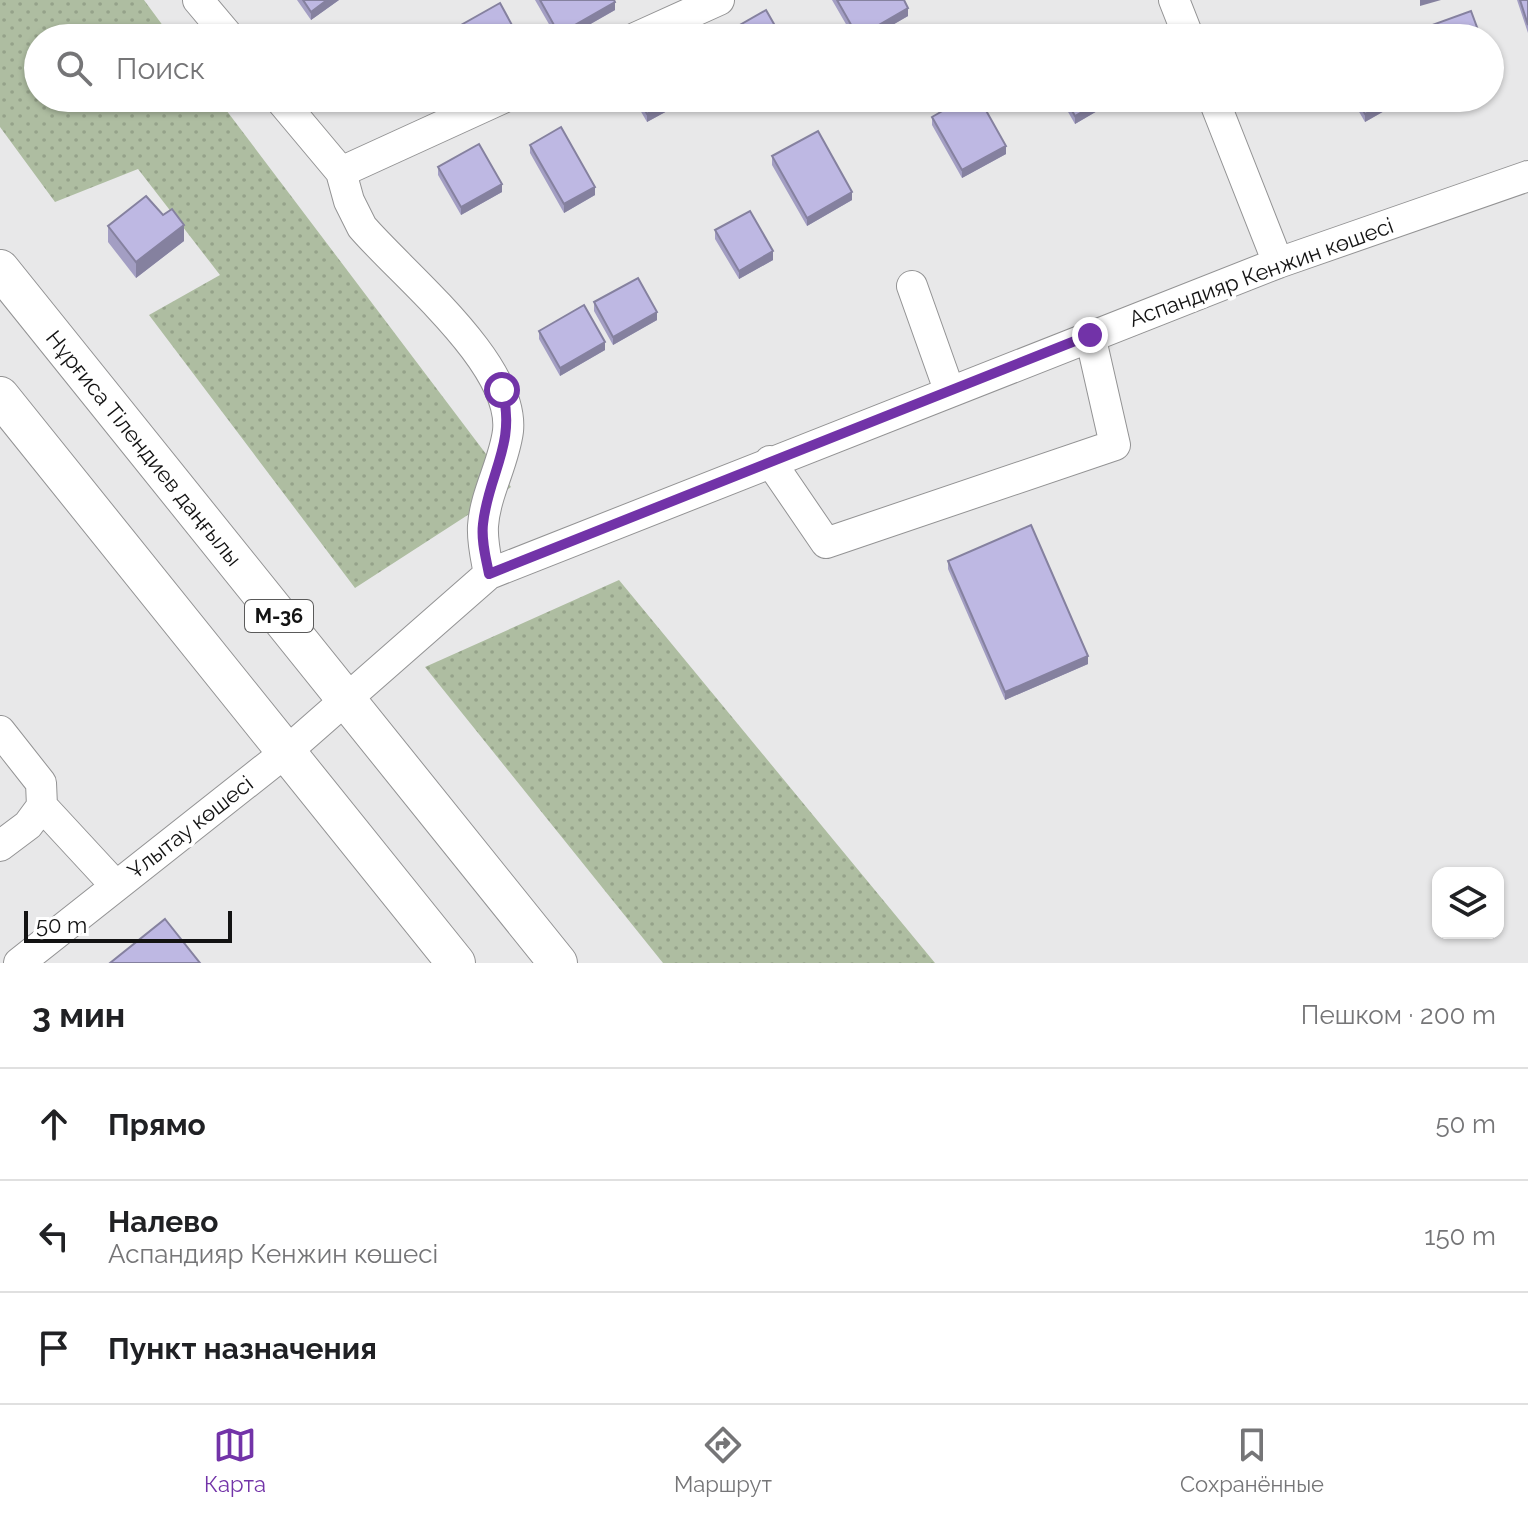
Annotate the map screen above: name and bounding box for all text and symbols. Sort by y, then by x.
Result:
search box [24,24,1504,112]
icon: search [52,46,96,90]
text: Поиск [116,51,205,86]
street label: Аспандияр Кенжин көшесі [1125,212,1397,332]
route end [1072,317,1108,353]
street label: Нұрғиса Тілендиев даңғылы [41,325,247,571]
route start [484,372,520,408]
road number: M-36 [245,600,313,632]
street label: Ұлытау көшесі [122,770,258,884]
map controls [1432,867,1504,939]
button: layers [1432,867,1504,939]
scale bar [24,907,232,943]
text: 50 m [36,912,87,938]
text: 3 мин [32,995,125,1035]
text: Пешком · 200 m [1301,1000,1496,1030]
icon: ahead [32,1102,76,1146]
text: Прямо [108,1107,206,1142]
text: 50 m [1435,1109,1496,1139]
text: Налево [108,1204,218,1239]
icon: left [32,1214,76,1258]
text: 150 m [1424,1221,1496,1251]
text: Аспандияр Кенжин көшесі [108,1239,438,1269]
icon: arrive [32,1326,76,1370]
text: Пункт назначения [108,1331,377,1366]
tab: Карта [204,1423,266,1497]
tab: Маршрут [674,1423,772,1497]
tab: Сохранённые [1180,1423,1324,1497]

